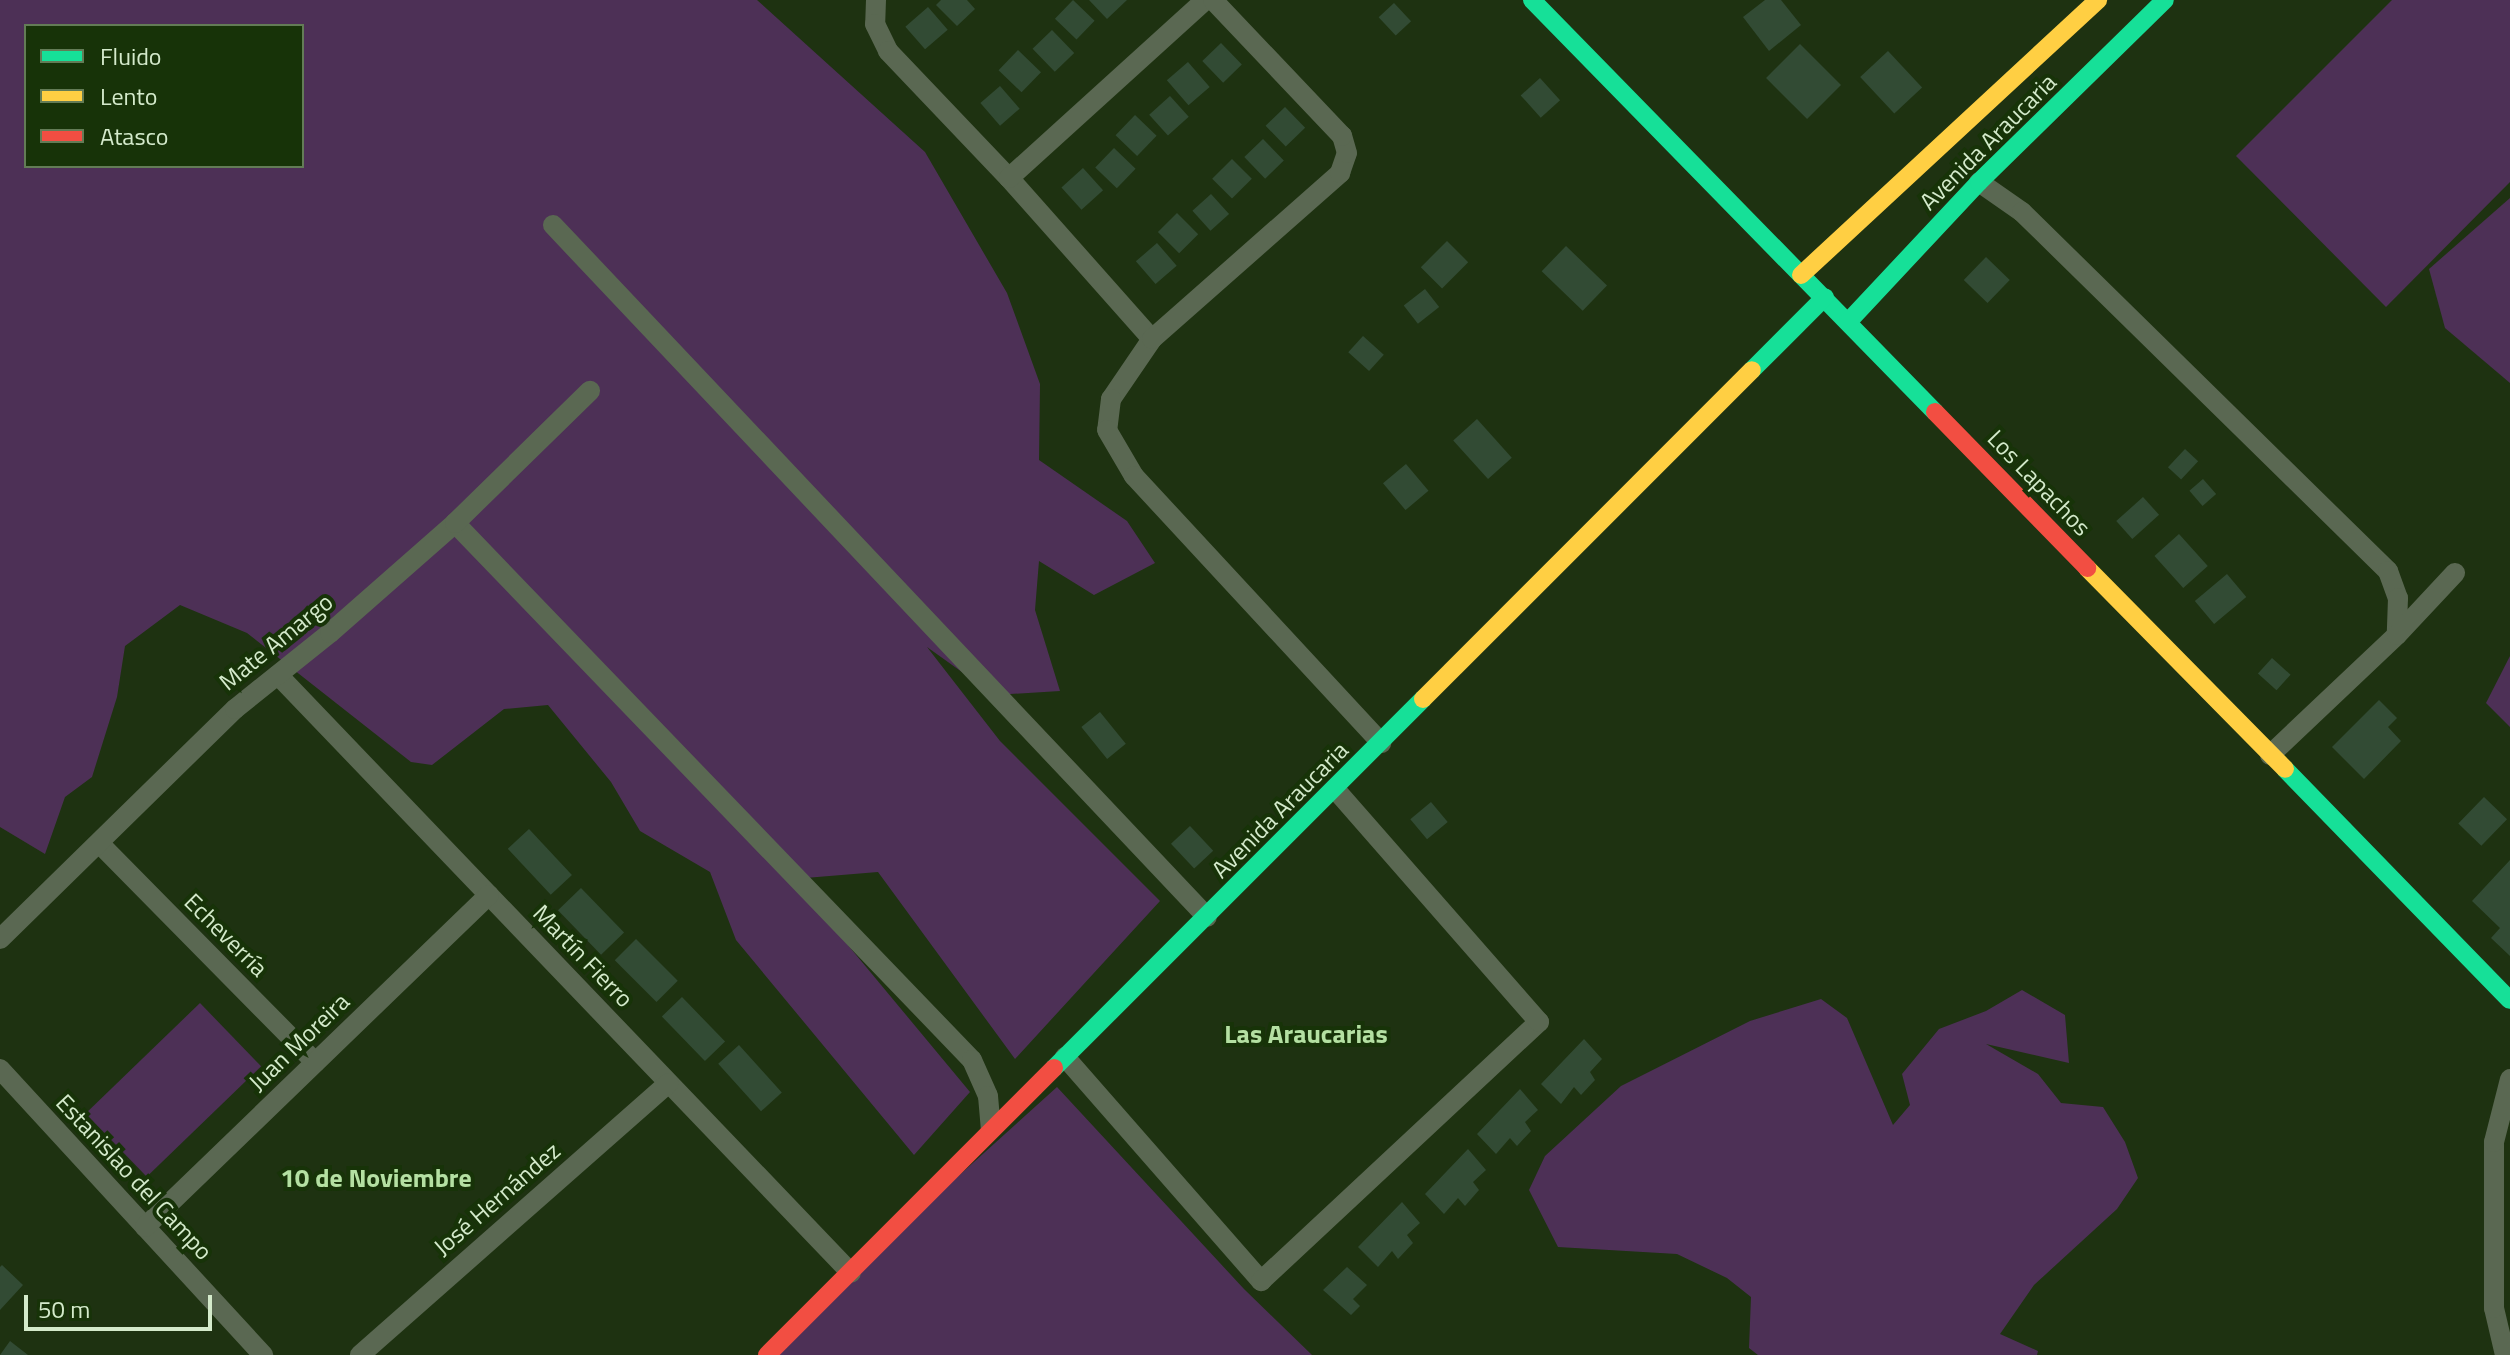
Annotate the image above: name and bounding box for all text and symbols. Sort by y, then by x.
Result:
legend [24,24,304,168]
text: Fluido [100,38,162,74]
street label: Avenida Araucaria [1914,68,2062,216]
text: Lento [100,78,157,114]
text: Atasco [100,118,169,154]
street label: Los Lapachos [1981,424,2097,542]
street label: Mate Amargo [213,588,339,696]
street label: Avenida Araucaria [1206,736,1354,884]
street label: Echeverría [178,887,274,983]
street label: Martín Fierro [527,899,639,1013]
street label: Juan Moreira [243,987,355,1097]
district label: Las Araucarias [1224,1018,1388,1050]
street label: Estanislao del Campo [50,1088,218,1266]
street label: José Hernández [428,1136,566,1262]
district label: 10 de Noviembre [280,1162,472,1194]
scale bar [28,1279,216,1329]
text: 50 m [38,1291,90,1327]

